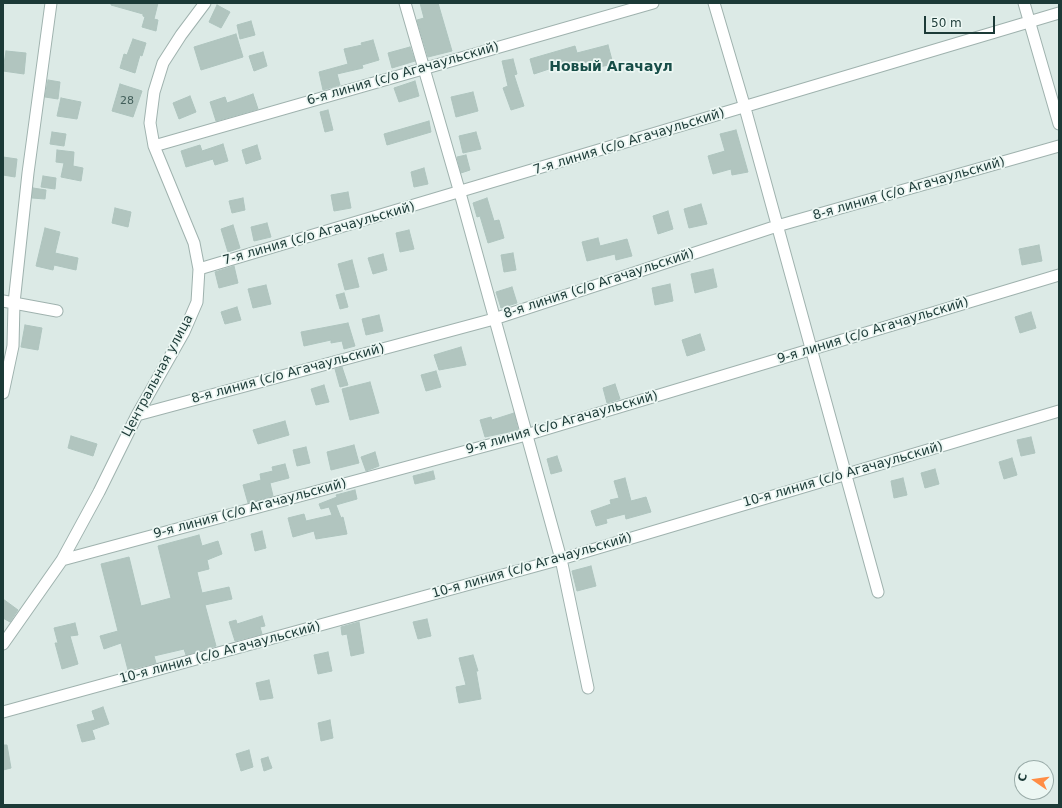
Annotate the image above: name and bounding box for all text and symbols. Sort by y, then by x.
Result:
scale bar [926,8,997,34]
text: 50 m [931,16,962,30]
street label: 6-я линия (с/о Агачаульский) [305,39,501,109]
district label: Новый Агачаул [549,59,673,75]
house number: 28 [120,94,134,108]
street label: 7-я линия (с/о Агачаульский) [531,105,727,179]
street label: 8-я линия (с/о Агачаульский) [811,154,1007,224]
street label: 7-я линия (с/о Агачаульский) [221,199,417,269]
street label: 8-я линия (с/о Агачаульский) [502,246,696,322]
street label: 9-я линия (с/о Агачаульский) [775,294,971,368]
street label: Центральная улица [119,312,197,440]
street label: 8-я линия (с/о Агачаульский) [190,341,386,407]
street label: 9-я линия (с/о Агачаульский) [464,388,660,458]
street label: 10-я линия (с/о Агачаульский) [741,439,945,511]
street label: 9-я линия (с/о Агачаульский) [152,476,348,542]
street label: 10-я линия (с/о Агачаульский) [430,530,634,602]
street label: 10-я линия (с/о Агачаульский) [118,619,322,687]
north arrow [1014,760,1054,800]
text: С [1016,772,1030,783]

